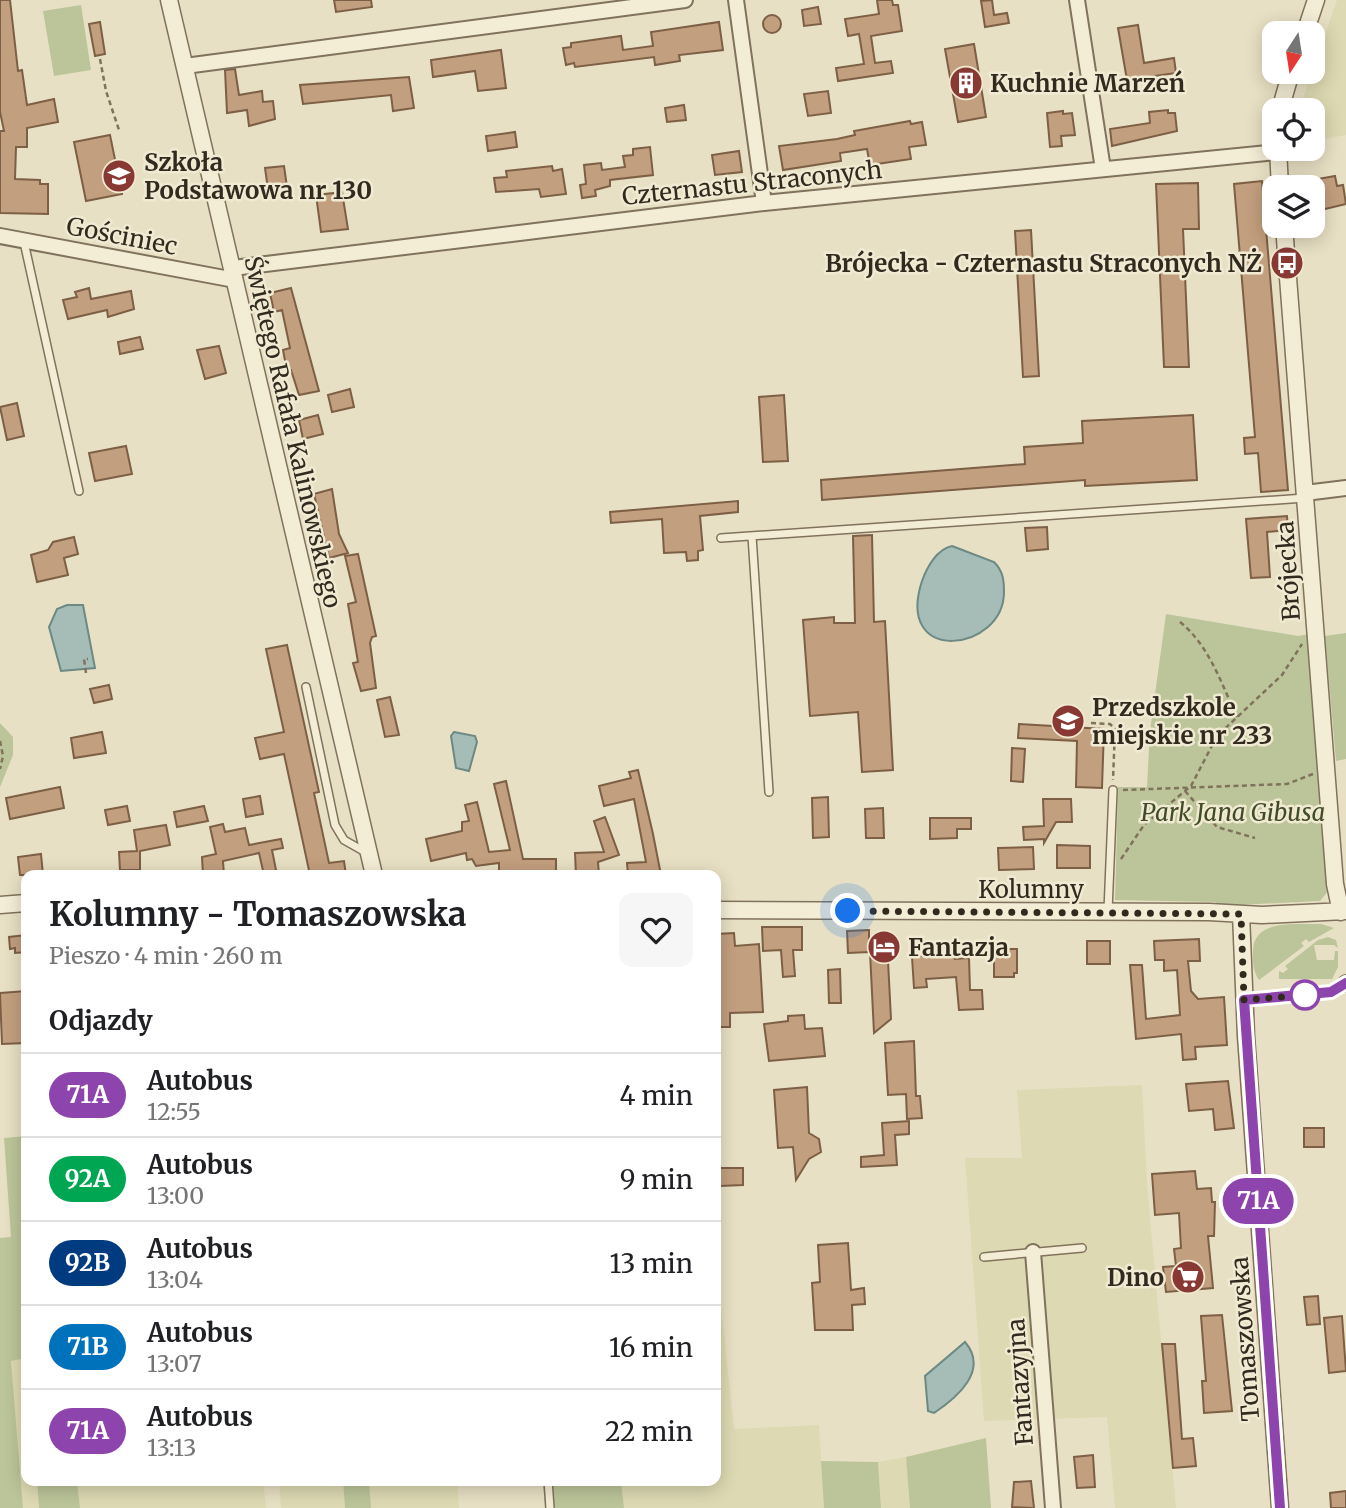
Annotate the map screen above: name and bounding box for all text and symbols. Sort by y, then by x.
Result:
north arrow [1262,21,1325,84]
map controls [1262,21,1325,238]
building icon: Kuchnie Marzeń [947,64,985,102]
place label: Kuchnie Marzeń [990,68,1185,99]
button: locate [1262,98,1325,161]
place label: Szkoła Podstawowa nr 130 [144,147,372,206]
street label: Czternastu Straconych [620,154,884,212]
school or university icon: Szkoła Podstawowa nr 130 [100,157,138,195]
button: layers [1262,175,1325,238]
street label: Gościniec [64,210,180,262]
bus stop icon: Brójecka - Czternastu Straconych NŻ [1268,244,1306,282]
place label: Brójecka - Czternastu Straconych NŻ [825,248,1262,279]
street label: Świętego Rafała Kalinowskiego [237,253,349,611]
street label: Brójecka [1269,520,1307,622]
place label: Przedszkole miejskie nr 233 [1092,692,1272,751]
school or university icon: Przedszkole miejskie nr 233 [1049,702,1087,740]
park label: Park Jana Gibusa [1141,797,1325,828]
street label: Kolumny [978,874,1084,905]
button: heart [619,893,693,967]
your location [830,893,865,928]
text: Kolumny - Tomaszowska [49,894,467,935]
hotel icon: Fantazja [865,928,903,966]
place label: Fantazja [908,932,1009,963]
text: Pieszo · 4 min · 260 m [49,941,283,970]
unlabelled marker [1290,980,1320,1010]
text: Odjazdy [49,1004,153,1037]
text: Autobus [147,1064,253,1097]
text: 71A [66,1079,109,1110]
text: 4 min [619,1079,693,1112]
text: 12:55 [147,1097,201,1126]
text: Autobus [147,1148,253,1181]
text: 92A [65,1163,110,1194]
text: 9 min [620,1163,693,1196]
line badge: 71A [1218,1178,1298,1224]
text: 13:00 [147,1181,204,1210]
text: 71A [1237,1185,1279,1216]
text: Autobus [147,1232,253,1265]
text: 92B [65,1247,110,1278]
text: 13 min [609,1247,693,1280]
street label: Tomaszowska [1224,1255,1266,1422]
supermarket icon: Dino [1169,1258,1207,1296]
place label: Dino [1107,1262,1164,1293]
text: 13:04 [147,1265,203,1294]
text: Autobus [147,1316,253,1349]
street label: Fantazyjna [1000,1317,1040,1447]
text: 71B [67,1331,108,1362]
text: 16 min [609,1331,693,1364]
text: 13:07 [147,1349,202,1378]
text: Autobus [147,1400,253,1433]
text: 71A [66,1415,109,1446]
text: 22 min [605,1415,693,1448]
text: 13:13 [147,1433,196,1462]

